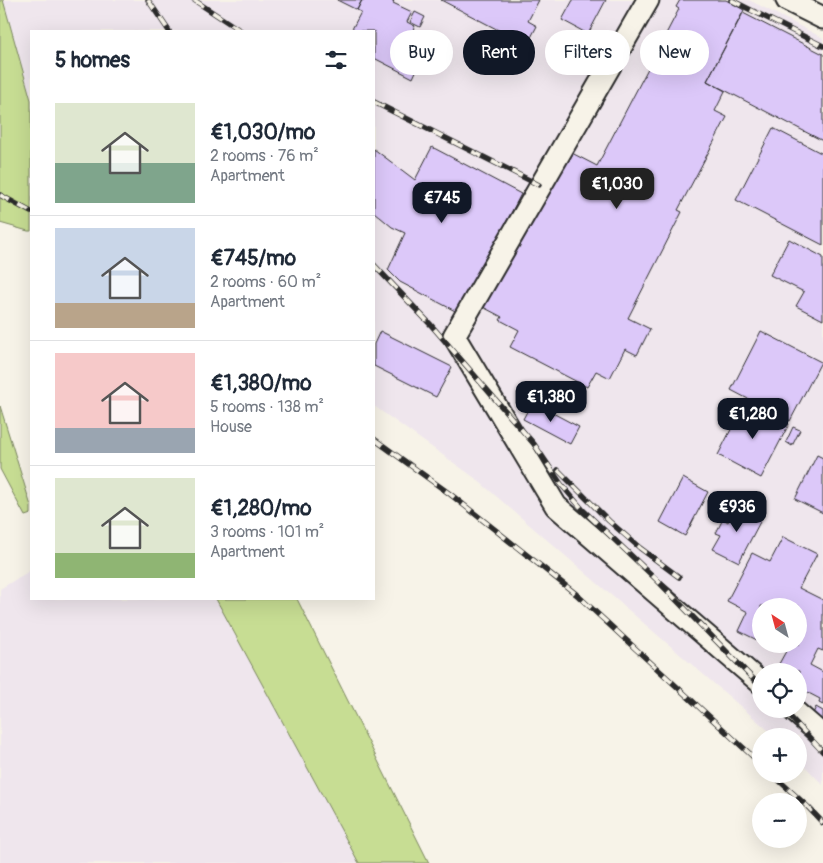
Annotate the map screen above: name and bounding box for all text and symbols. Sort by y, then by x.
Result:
chip: Buy [390,30,453,75]
chip: Rent [463,30,535,75]
chip: Filters [545,30,630,75]
chip: New [640,30,709,75]
icon: filters [322,46,350,74]
text: 5 homes [55,47,130,74]
text: €1,030/mo [210,119,315,146]
icon: home [95,123,155,183]
text: 2 rooms · 76 m² [210,146,319,166]
text: Apartment [210,166,285,186]
pin: €1,030 [576,168,658,210]
text: €1,030 [591,174,643,194]
pin: €745 [412,182,472,224]
text: €745 [424,188,460,208]
text: €745/mo [210,245,296,272]
icon: home [95,248,155,308]
text: 2 rooms · 60 m² [210,272,321,292]
text: Apartment [210,292,285,312]
text: €1,380/mo [210,370,312,397]
icon: home [95,373,155,433]
pin: €1,380 [510,380,592,423]
text: €1,380 [527,387,575,407]
text: 5 rooms · 138 m² [210,397,324,417]
pin: €1,280 [712,398,794,440]
text: €1,280 [729,404,777,424]
text: House [210,417,252,437]
pin: €936 [707,490,767,533]
text: €1,280/mo [210,495,312,522]
text: €936 [718,497,756,517]
icon: home [95,498,155,558]
text: 3 rooms · 101 m² [210,522,324,542]
text: Apartment [210,542,285,562]
north arrow [752,598,808,652]
map controls [752,598,807,848]
button: locate [752,663,807,718]
button: + [752,728,807,783]
button: − [752,793,807,848]

